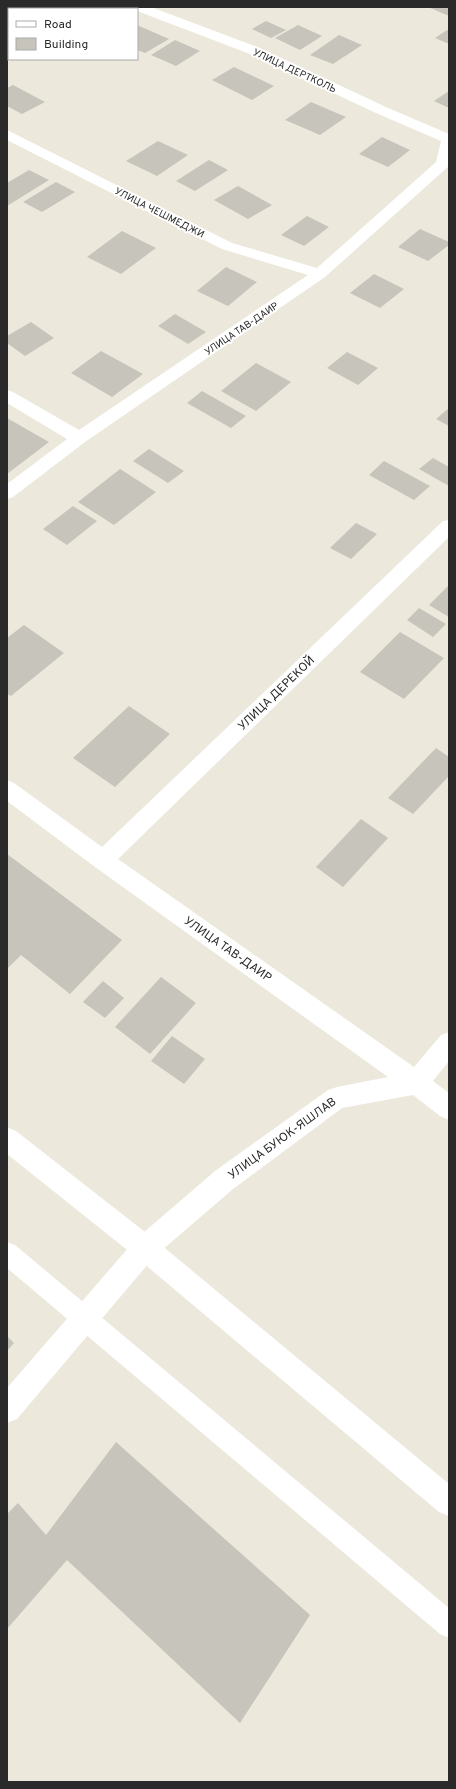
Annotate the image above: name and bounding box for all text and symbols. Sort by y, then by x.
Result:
legend [8,8,138,60]
text: Road [44,17,72,33]
text: Building [44,37,88,53]
street label: УЛИЦА ДЕРТКОЛЬ [250,46,338,96]
street label: УЛИЦА ЧЕШМЕДЖИ [112,185,206,242]
street label: УЛИЦА ТАВ-ДАИР [202,300,281,359]
street label: УЛИЦА ДЕРЕКОЙ [235,653,318,734]
street label: УЛИЦА ТАВ-ДАИР [180,913,275,986]
street label: УЛИЦА БУЮК-ЯШЛАВ [225,1094,340,1183]

